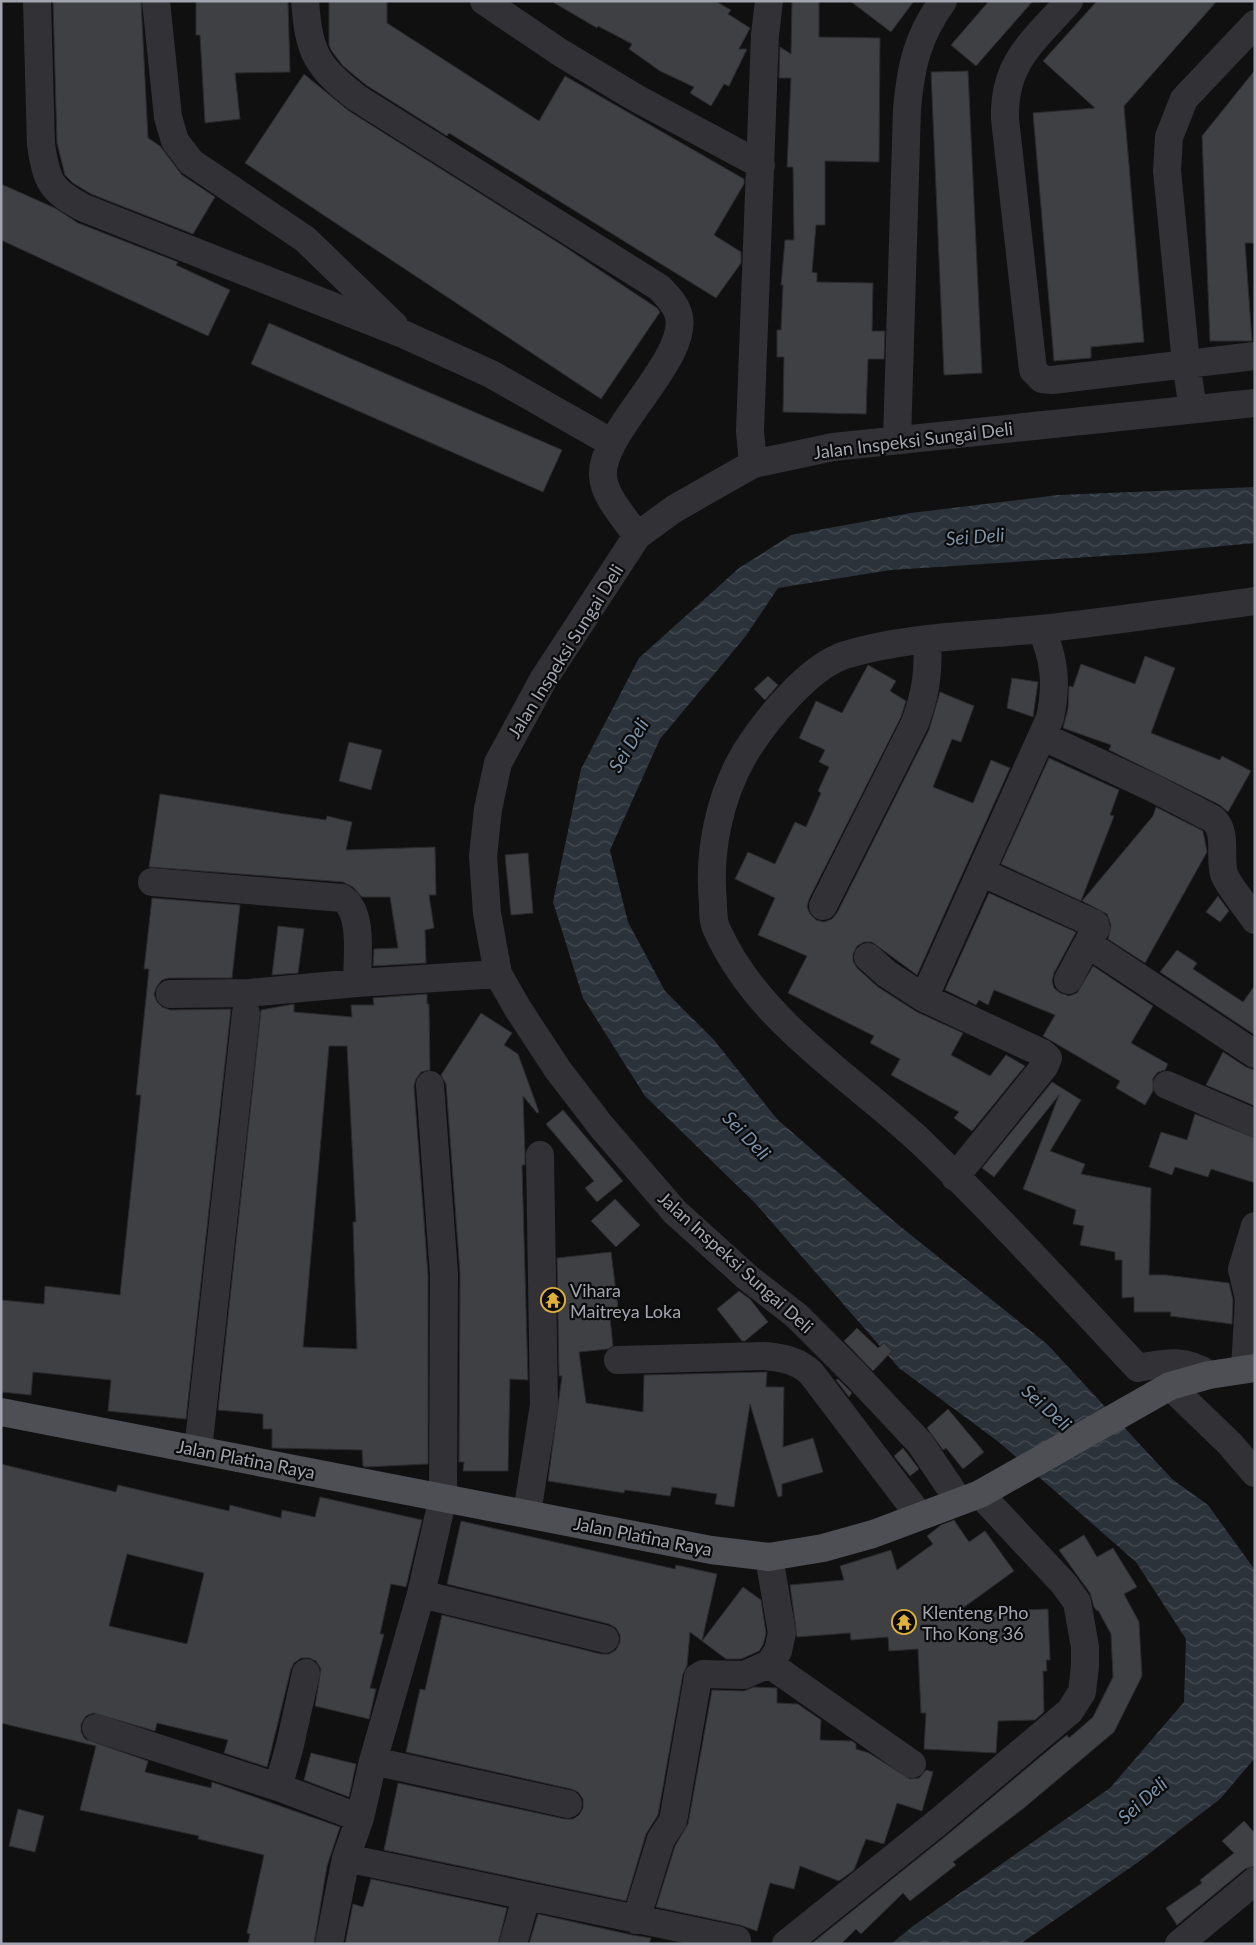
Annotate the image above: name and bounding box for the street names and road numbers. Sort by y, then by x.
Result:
street label: Jalan Inspeksi Sungai Deli [812,417,1014,463]
street label: Jalan Inspeksi Sungai Deli [502,560,628,742]
street label: Jalan Inspeksi Sungai Deli [654,1187,818,1337]
street label: Jalan Platina Raya [175,1435,317,1483]
street label: Jalan Platina Raya [572,1512,714,1560]

